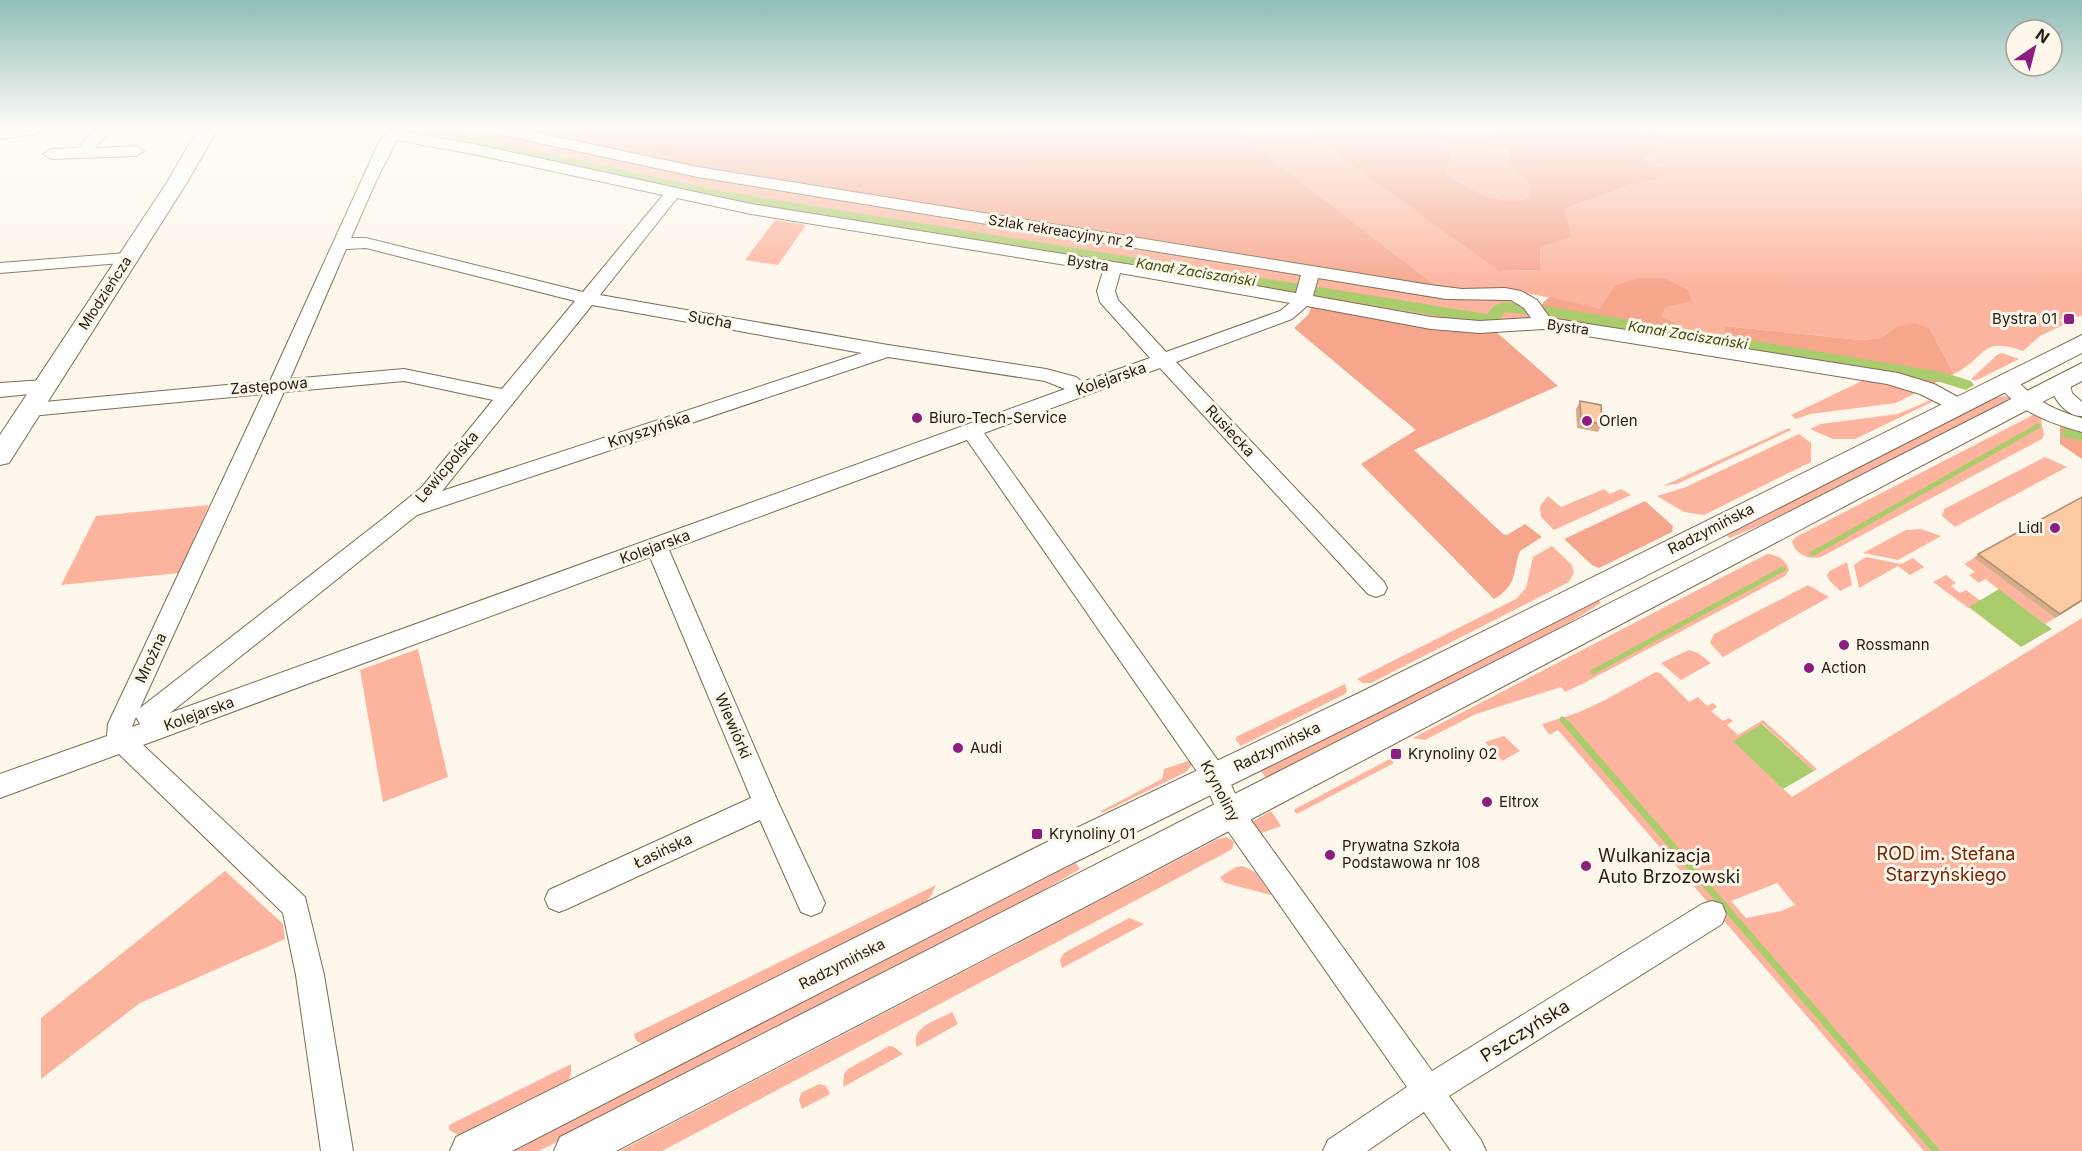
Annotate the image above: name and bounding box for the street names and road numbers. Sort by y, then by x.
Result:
street label: Szlak rekreacyjny nr 2 [987,211,1135,250]
street label: Bystra [1066,251,1110,274]
street label: Młodzieńcza [75,253,135,333]
street label: Sucha [687,306,734,333]
street label: Bystra [1546,315,1590,338]
street label: Kolejarska [1073,358,1149,399]
street label: Zastępowa [229,373,309,398]
street label: Rusiecka [1202,401,1259,461]
street label: Knyszyńska [605,407,692,452]
street label: Lewicpolska [411,427,482,506]
street label: Radzymińska [1665,499,1757,558]
street label: Kolejarska [617,525,692,568]
street label: Mroźna [131,630,170,686]
street label: Wiewiórki [711,690,756,762]
street label: Kolejarska [161,692,236,735]
street label: Radzymińska [1230,717,1323,776]
street label: Krynoliny [1196,757,1245,825]
street label: Łasińska [631,829,695,872]
street label: Radzymińska [796,934,888,993]
street label: Pszczyńska [1476,995,1573,1066]

